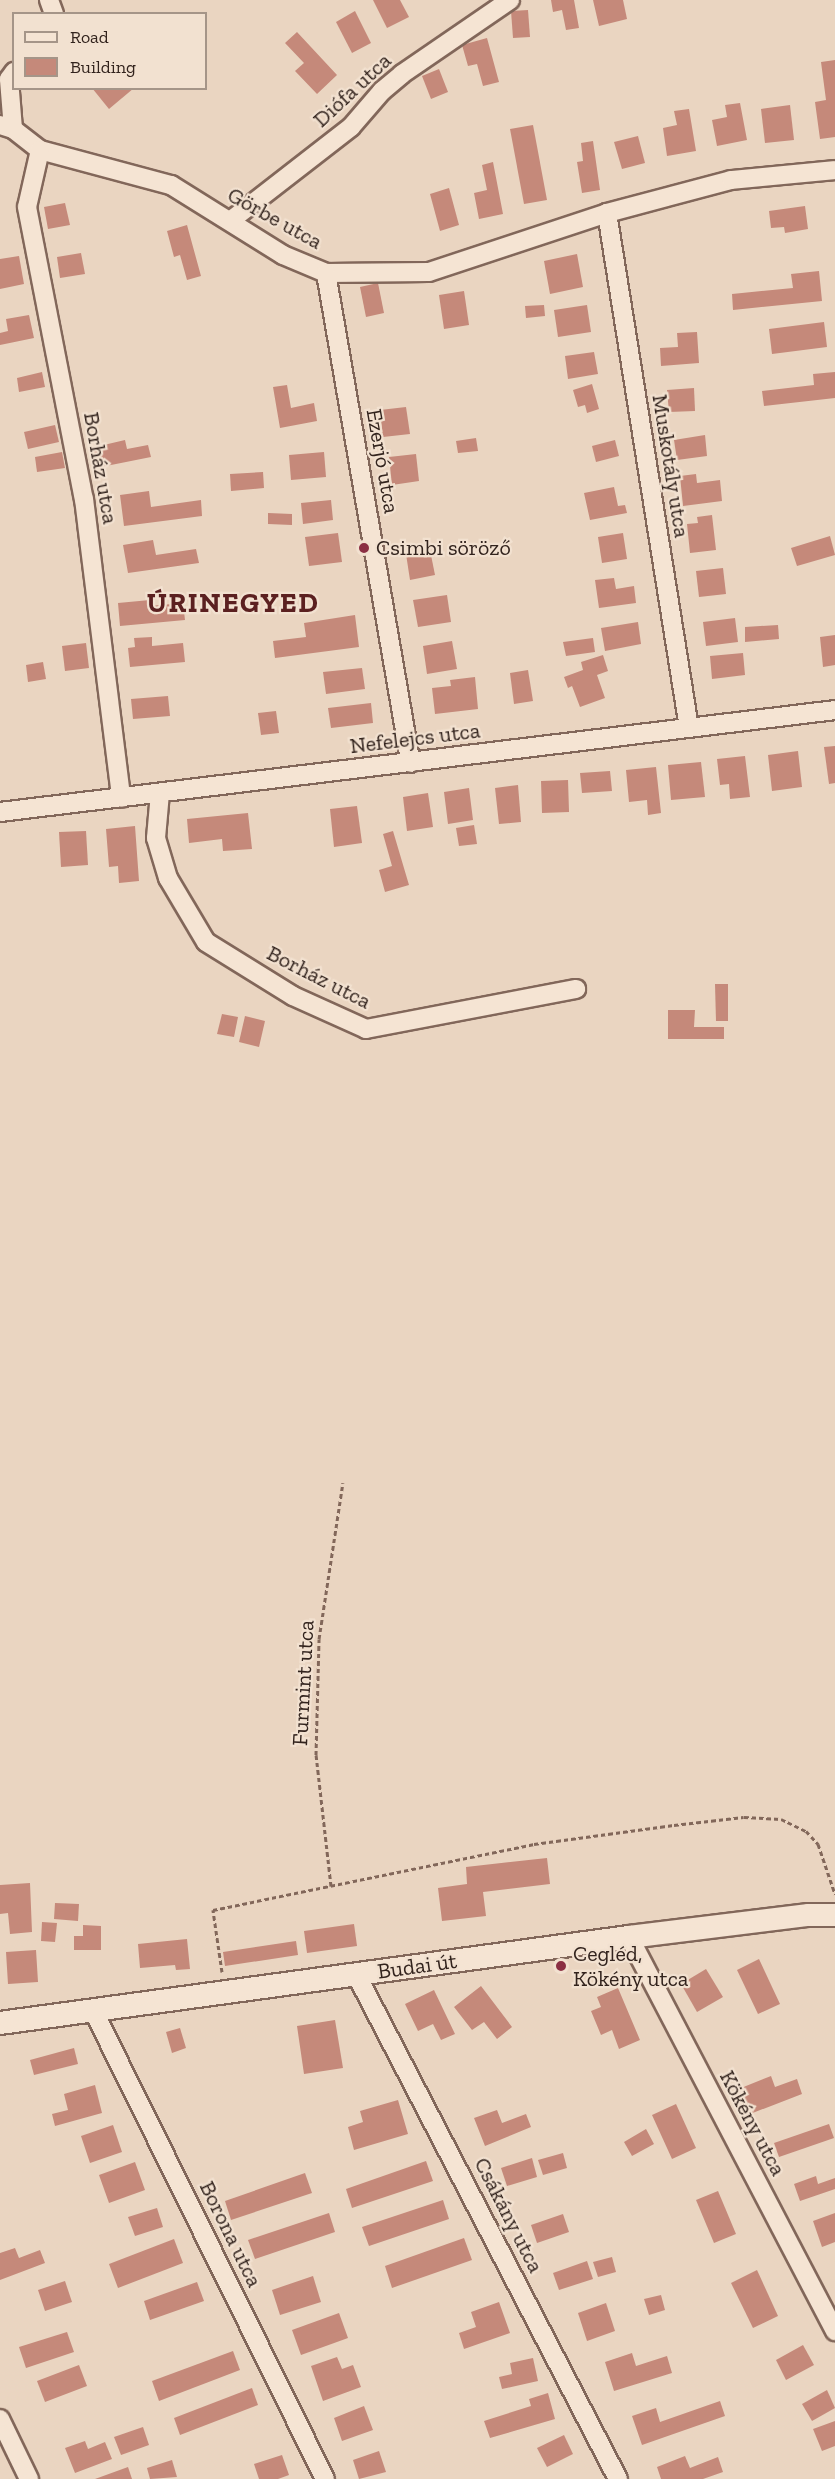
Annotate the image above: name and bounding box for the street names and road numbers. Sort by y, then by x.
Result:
street label: Diófa utca [308,47,396,133]
street label: Görbe utca [223,181,327,255]
street label: Muskotály utca [647,392,695,540]
street label: Ezerjó utca [361,407,405,515]
street label: Borház utca [78,410,124,526]
street label: Nefelejcs utca [348,717,482,759]
street label: Borház utca [263,940,375,1014]
street label: Furmint utca [287,1619,319,1747]
street label: Budai út [376,1947,458,1985]
street label: Kökény utca [714,2066,792,2180]
street label: Csákány utca [469,2153,549,2277]
street label: Borona utca [194,2177,268,2291]

